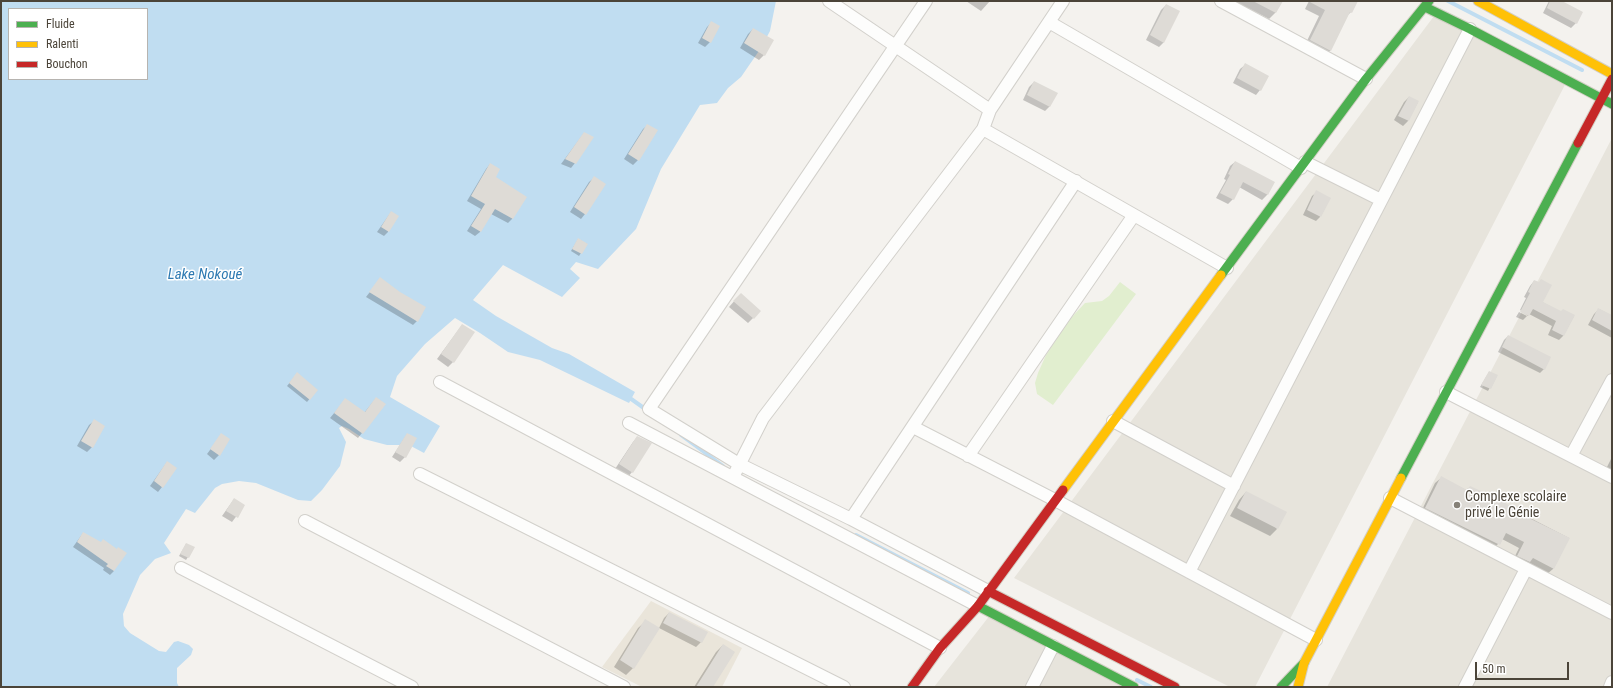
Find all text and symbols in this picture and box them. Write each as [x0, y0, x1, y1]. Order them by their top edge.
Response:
legend [8, 8, 148, 80]
text: Fluide [46, 17, 75, 31]
text: Ralenti [46, 37, 79, 51]
text: Bouchon [46, 57, 88, 71]
water label: Lake Nokoué [168, 266, 242, 284]
place label: Complexe scolaire privé le Génie [1465, 489, 1567, 522]
marker: Complexe scolaire privé le Génie [1452, 500, 1462, 510]
scale bar [1477, 654, 1571, 680]
text: 50 m [1482, 662, 1506, 676]

